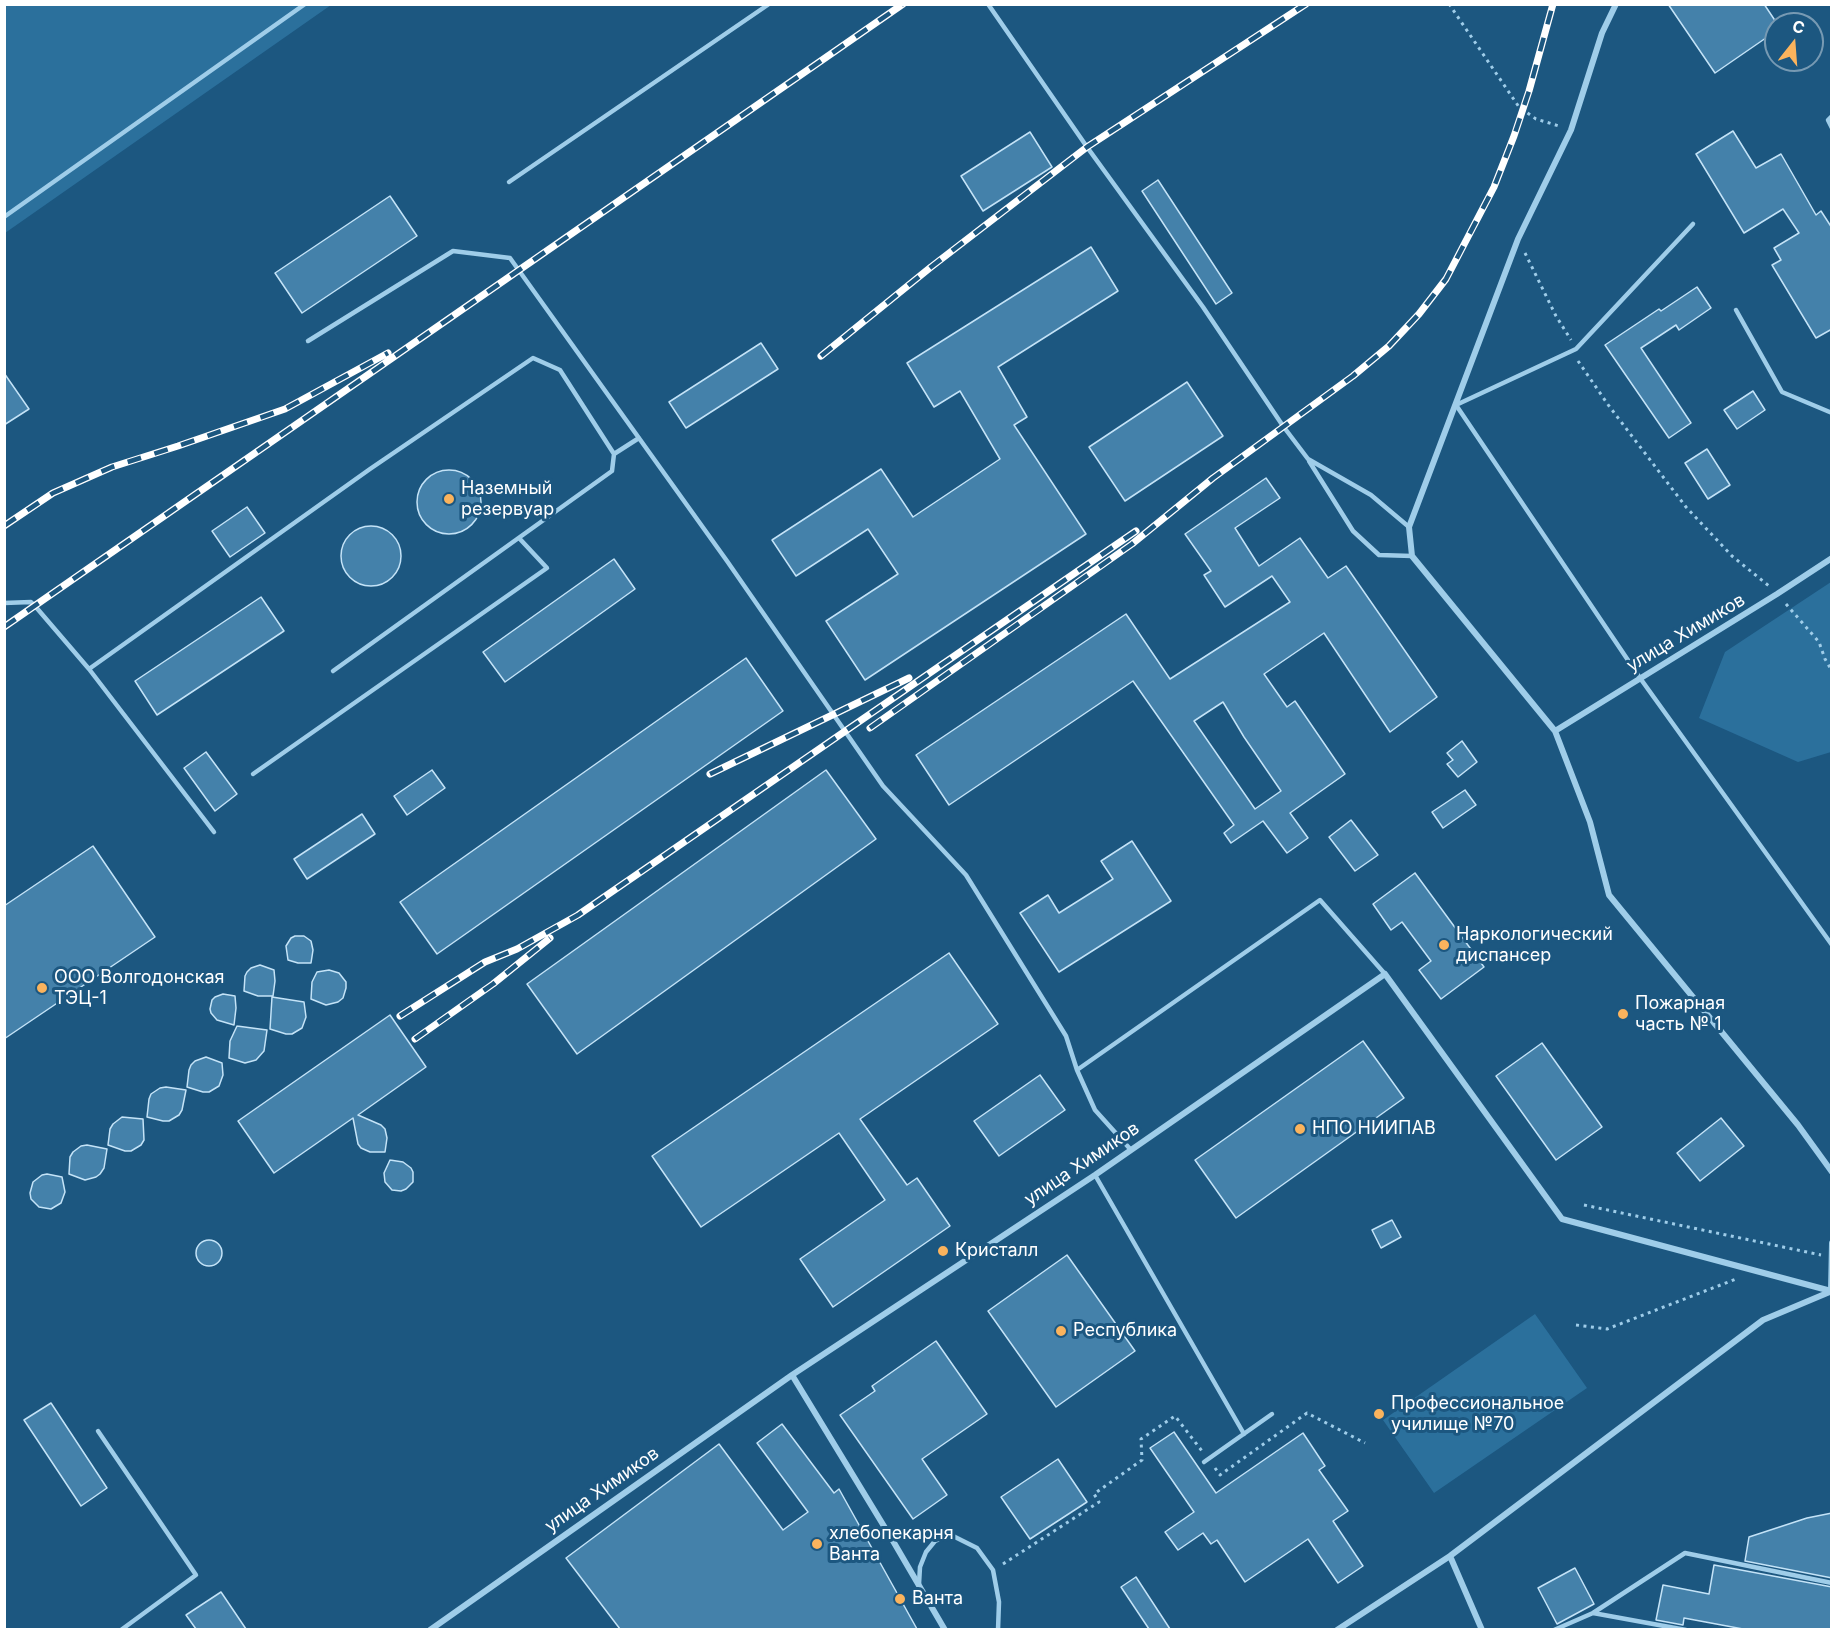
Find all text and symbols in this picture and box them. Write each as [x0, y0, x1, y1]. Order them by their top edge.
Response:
north arrow [1764, 12, 1824, 72]
text: С [1790, 15, 1807, 38]
place label: Наземный резервуар [461, 478, 554, 520]
marker: Наземный резервуар [442, 492, 456, 506]
street label: улица Химиков [1623, 589, 1749, 677]
place label: Наркологический диспансер [1456, 924, 1613, 966]
marker: Наркологический диспансер [1437, 938, 1451, 952]
place label: ООО Волгодонская ТЭЦ-1 [54, 967, 224, 1010]
marker: ООО Волгодонская ТЭЦ-1 [35, 981, 49, 995]
place label: Пожарная часть № 1 [1635, 993, 1725, 1036]
marker: Пожарная часть № 1 [1616, 1007, 1630, 1021]
street label: улица Химиков [1020, 1118, 1144, 1210]
place label: НПО НИИПАВ [1312, 1118, 1436, 1140]
marker: НПО НИИПАВ [1293, 1122, 1307, 1136]
place label: Кристалл [955, 1240, 1038, 1262]
marker: Кристалл [936, 1244, 950, 1258]
place label: Республика [1073, 1320, 1177, 1342]
marker: Республика [1054, 1324, 1068, 1338]
place label: Профессиональное училище №70 [1391, 1393, 1564, 1436]
marker: Профессиональное училище №70 [1372, 1407, 1386, 1421]
street label: улица Химиков [541, 1443, 663, 1537]
place label: хлебопекарня Ванта [829, 1523, 954, 1565]
marker: хлебопекарня Ванта [810, 1537, 824, 1551]
place label: Ванта [912, 1588, 963, 1610]
marker: Ванта [893, 1592, 907, 1606]

